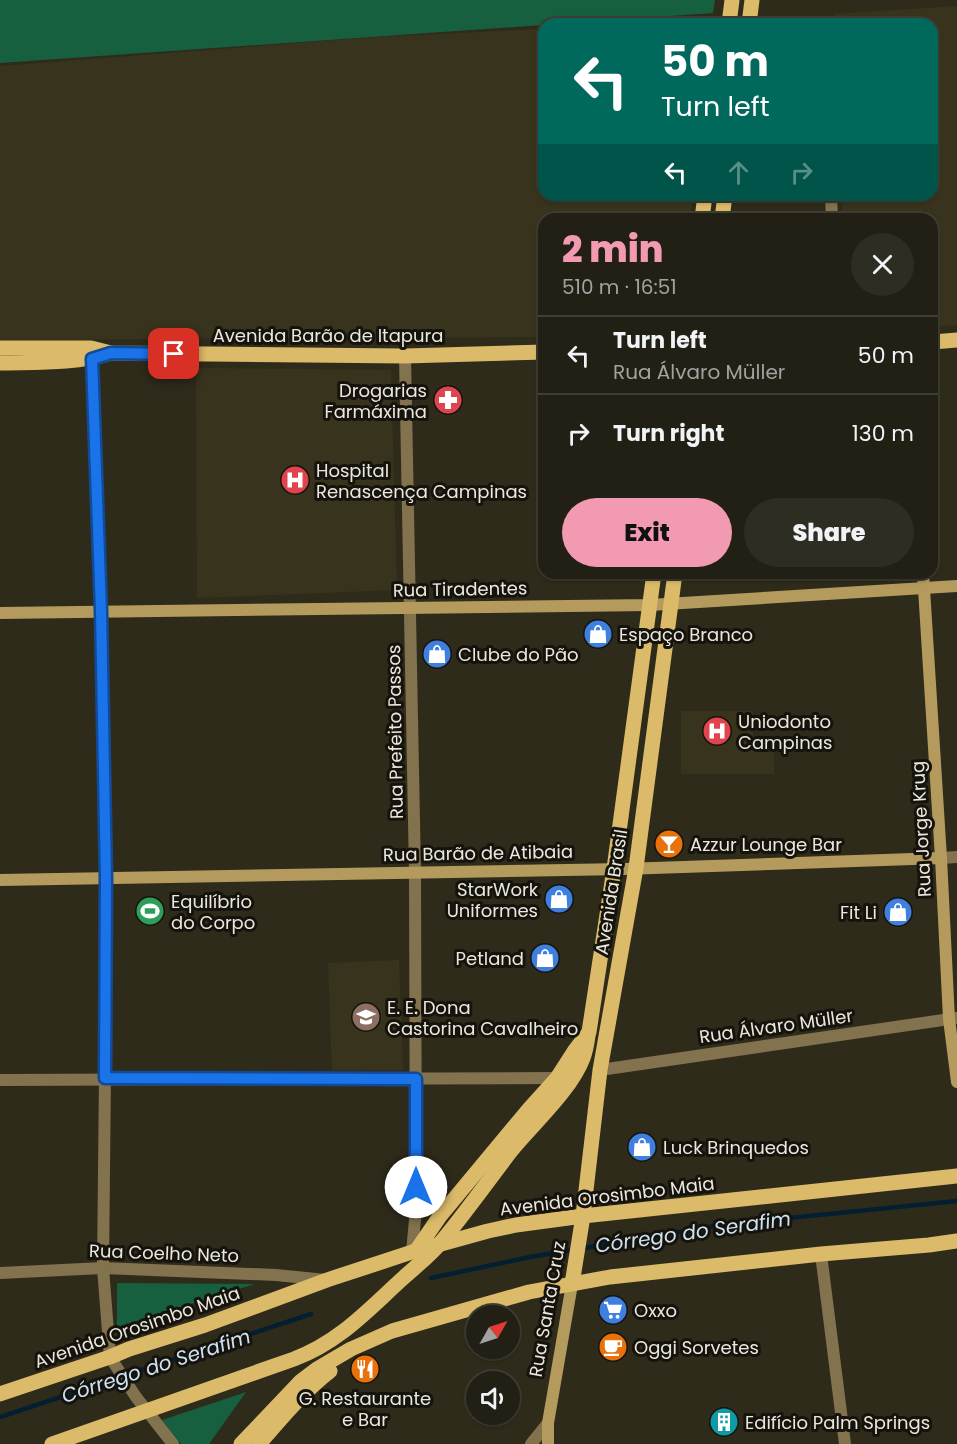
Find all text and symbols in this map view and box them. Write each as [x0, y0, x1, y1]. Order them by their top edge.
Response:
text: 50 m [661, 32, 769, 91]
icon: left [562, 42, 640, 120]
text: Turn left [661, 88, 770, 125]
icon: left [659, 156, 692, 189]
icon: ahead [722, 156, 755, 189]
icon: right [785, 156, 818, 189]
text: 2 min [562, 224, 664, 275]
button: close [851, 233, 914, 296]
text: 510 m · 16:51 [562, 273, 677, 301]
street label: Avenida Barão de Itapura [213, 323, 443, 348]
text: Turn left [613, 325, 707, 356]
pin [148, 328, 199, 379]
icon: arrive [157, 337, 190, 370]
icon: left [562, 339, 595, 372]
text: 50 m [858, 340, 914, 371]
text: Rua Álvaro Müller [613, 358, 785, 386]
place label: Drogarias Farmáxima [325, 378, 427, 424]
pharmacy icon: Drogarias Farmáxima [432, 384, 464, 416]
icon: right [562, 417, 595, 450]
text: Turn right [613, 418, 724, 449]
text: 130 m [852, 418, 914, 449]
place label: Hospital Renascença Campinas [316, 458, 527, 504]
hospital icon: Hospital Renascença Campinas [279, 464, 311, 496]
button: Exit [562, 498, 732, 567]
button: Share [744, 498, 914, 567]
street label: Rua Tiradentes [393, 575, 527, 603]
shop icon: Espaço Branco [582, 618, 614, 650]
place label: Espaço Branco [619, 622, 753, 647]
shop icon: Clube do Pão [421, 638, 453, 670]
place label: Clube do Pão [458, 642, 579, 667]
street label: Rua Prefeito Passos [381, 645, 409, 819]
place label: Uniodonto Campinas [738, 709, 832, 755]
hospital icon: Uniodonto Campinas [701, 715, 733, 747]
street label: Rua Jorge Krug [905, 760, 937, 898]
street label: Avenida Brasil [589, 827, 633, 957]
bar icon: Azzur Lounge Bar [653, 828, 685, 860]
place label: Azzur Lounge Bar [690, 832, 842, 857]
street label: Rua Barão de Atibaia [383, 839, 573, 867]
place label: StarWork Uniformes [447, 877, 539, 923]
shop icon: StarWork Uniformes [543, 883, 575, 915]
place label: Equilíbrio do Corpo [171, 889, 255, 935]
sports icon: Equilíbrio do Corpo [134, 895, 166, 927]
shop icon: Fit Li [882, 896, 914, 928]
place label: Fit Li [840, 900, 877, 925]
shop icon: Petland [529, 942, 561, 974]
place label: Petland [456, 946, 524, 971]
place label: E. E. Dona Castorina Cavalheiro [387, 995, 578, 1041]
school or university icon: E. E. Dona Castorina Cavalheiro [350, 1001, 382, 1033]
street label: Rua Álvaro Müller [697, 1003, 855, 1049]
shop icon: Luck Brinquedos [626, 1131, 658, 1163]
place label: Luck Brinquedos [663, 1135, 809, 1160]
position arrow [384, 1155, 448, 1219]
street label: Avenida Orosimbo Maia [498, 1170, 716, 1222]
water label: Córrego do Serafim [593, 1204, 793, 1260]
street label: Rua Coelho Neto [89, 1238, 239, 1268]
street label: Rua Santa Cruz [523, 1239, 571, 1379]
street label: Avenida Orosimbo Maia [31, 1280, 243, 1374]
supermarket icon: Oxxo [597, 1294, 629, 1326]
place label: Oxxo [634, 1298, 677, 1323]
north arrow [466, 1305, 520, 1359]
map controls [466, 1305, 520, 1425]
water label: Córrego do Serafim [58, 1322, 254, 1410]
cafe icon: Oggi Sorvetes [597, 1331, 629, 1363]
place label: Oggi Sorvetes [634, 1335, 759, 1360]
restaurant icon: G. Restaurante e Bar [349, 1353, 381, 1385]
button: sound [466, 1371, 520, 1425]
place label: G. Restaurante e Bar [299, 1386, 431, 1432]
building icon: Edifício Palm Springs [708, 1406, 740, 1438]
place label: Edifício Palm Springs [745, 1410, 930, 1435]

